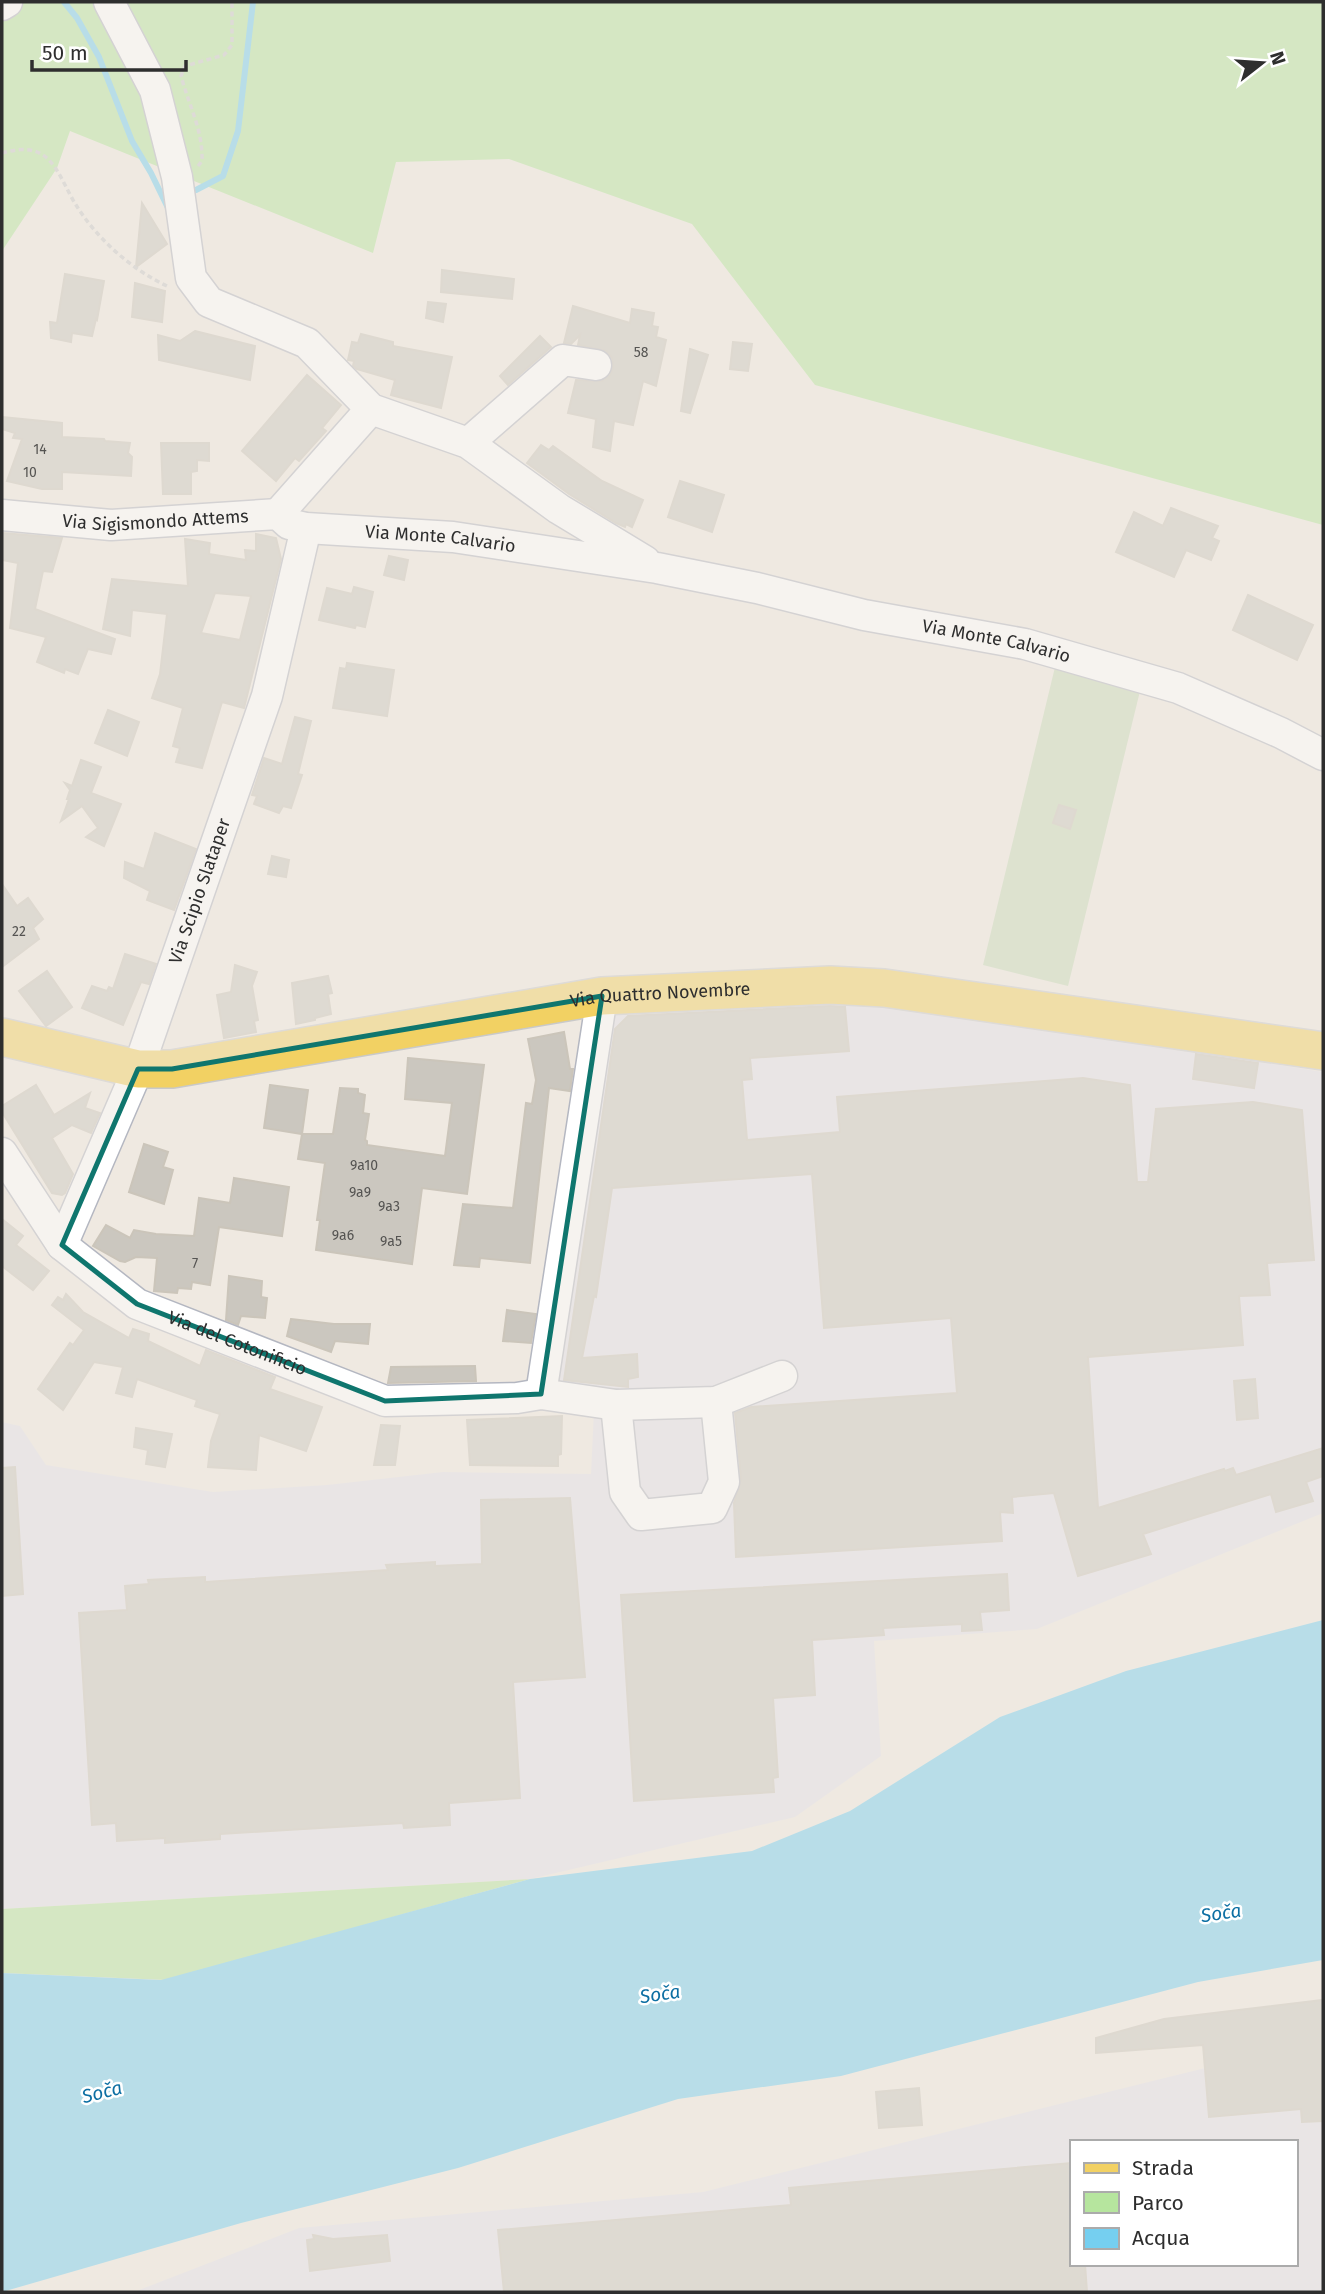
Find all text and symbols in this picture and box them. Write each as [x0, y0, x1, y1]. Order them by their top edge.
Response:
scale bar [32, 28, 186, 72]
north arrow [1227, 28, 1297, 98]
text: 50 m [42, 40, 88, 66]
text: N [1265, 49, 1291, 68]
house number: 58 [634, 344, 649, 361]
house number: 14 [33, 441, 47, 458]
house number: 10 [23, 464, 37, 481]
street label: Via Sigismondo Attems [61, 505, 249, 536]
street label: Via Monte Calvario [364, 521, 517, 557]
street label: Via Monte Calvario [920, 615, 1073, 668]
street label: Via Scipio Slataper [164, 815, 235, 967]
house number: 22 [12, 923, 26, 940]
street label: Via Quattro Novembre [568, 978, 751, 1012]
house number: 9a10 [350, 1157, 378, 1174]
house number: 9a9 [349, 1184, 371, 1201]
house number: 9a3 [378, 1198, 400, 1215]
house number: 9a6 [332, 1227, 354, 1244]
house number: 9a5 [380, 1233, 402, 1250]
house number: 7 [192, 1255, 198, 1272]
street label: Via del Cotonificio [165, 1306, 310, 1380]
water label: Soča [1198, 1899, 1243, 1927]
water label: Soča [637, 1980, 682, 2008]
water label: Soča [79, 2076, 124, 2108]
legend [1070, 2140, 1297, 2266]
text: Strada [1132, 2155, 1194, 2181]
text: Parco [1132, 2190, 1184, 2216]
text: Acqua [1132, 2225, 1190, 2251]

